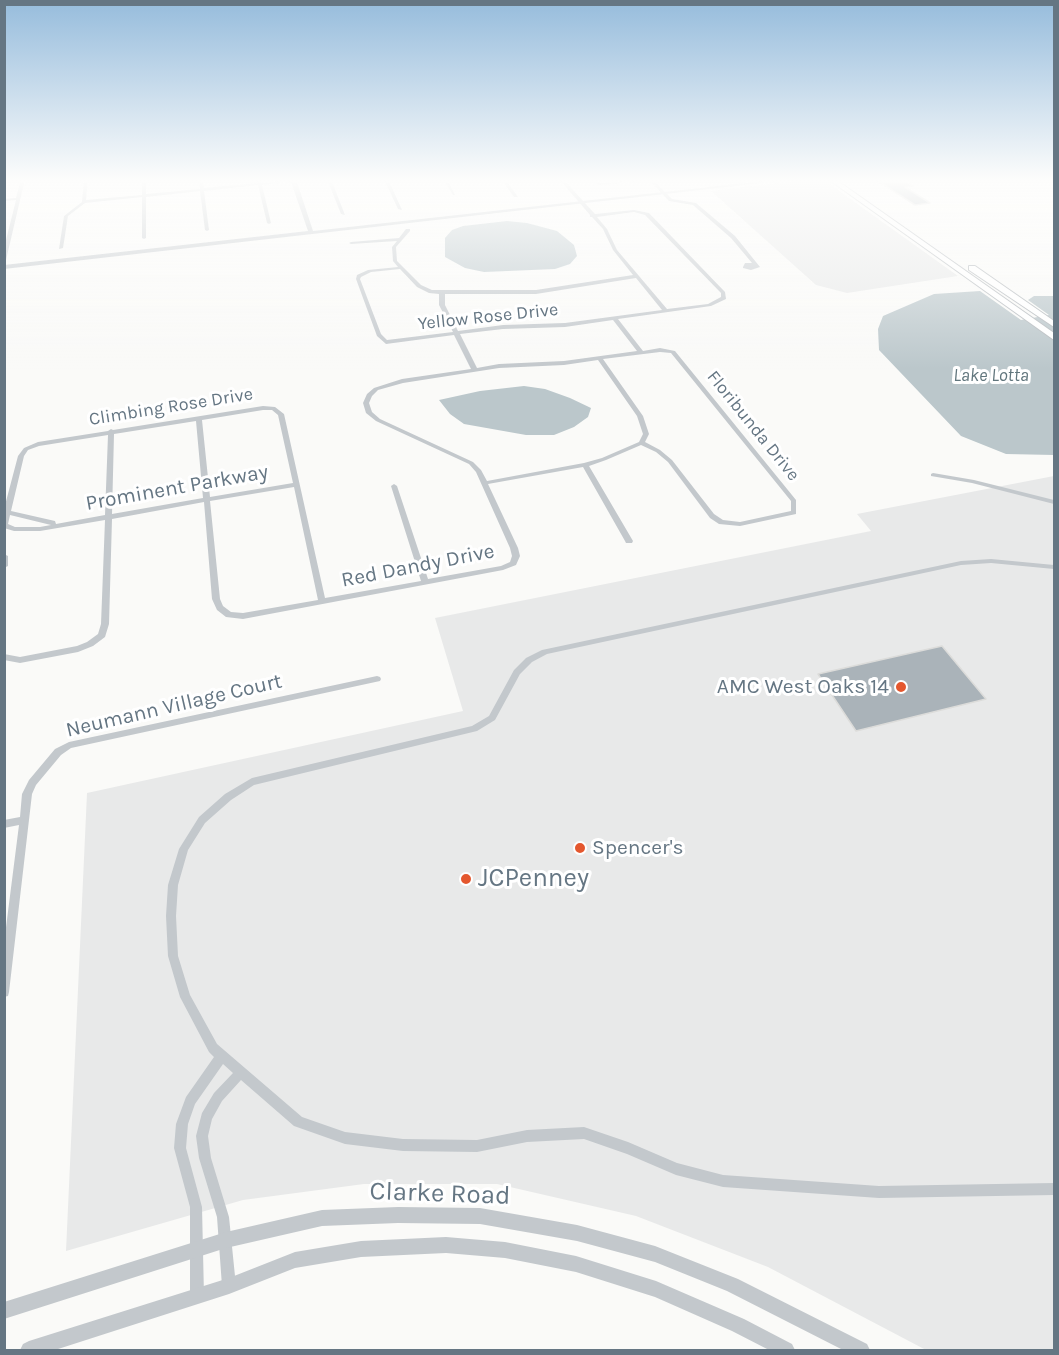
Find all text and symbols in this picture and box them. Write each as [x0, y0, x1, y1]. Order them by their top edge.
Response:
street label: Yellow Rose Drive [417, 299, 559, 335]
water label: Lake Lotta [953, 365, 1029, 387]
street label: Floribunda Drive [702, 367, 804, 485]
street label: Climbing Rose Drive [88, 383, 254, 431]
street label: Prominent Parkway [84, 460, 270, 516]
street label: Red Dandy Drive [339, 539, 497, 593]
street label: Neumann Village Court [64, 669, 284, 743]
place label: AMC West Oaks 14 [717, 674, 889, 700]
marker: AMC West Oaks 14 [894, 680, 908, 694]
place label: Spencer's [592, 835, 684, 861]
marker: Spencer's [573, 841, 587, 855]
place label: JCPenney [478, 863, 589, 895]
marker: JCPenney [459, 872, 473, 886]
street label: Clarke Road [369, 1176, 511, 1212]

